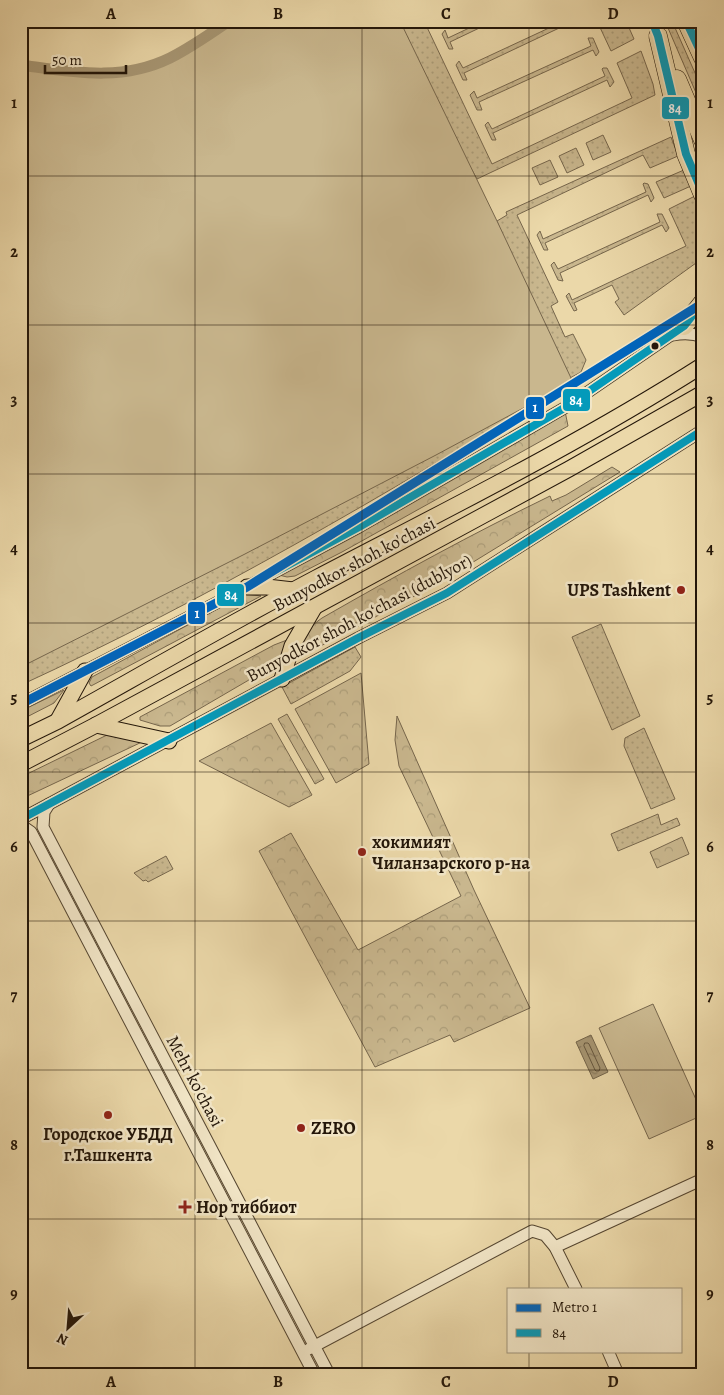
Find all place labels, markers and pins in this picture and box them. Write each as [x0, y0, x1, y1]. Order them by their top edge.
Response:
unlabelled marker [650, 341, 660, 351]
place label: UPS Tashkent [567, 578, 671, 602]
marker: UPS Tashkent [675, 584, 687, 596]
place label: хокимият Чиланзарского р-на [372, 830, 530, 875]
marker: хокимият Чиланзарского р-на [356, 846, 368, 858]
marker: Городское УБДД г.Ташкента [102, 1109, 114, 1121]
place label: ZERO [311, 1116, 356, 1140]
place label: Городское УБДД г.Ташкента [43, 1122, 173, 1167]
marker: ZERO [295, 1122, 307, 1134]
place label: Нор тиббиот [196, 1195, 297, 1219]
marker: Нор тиббиот [178, 1200, 192, 1214]

